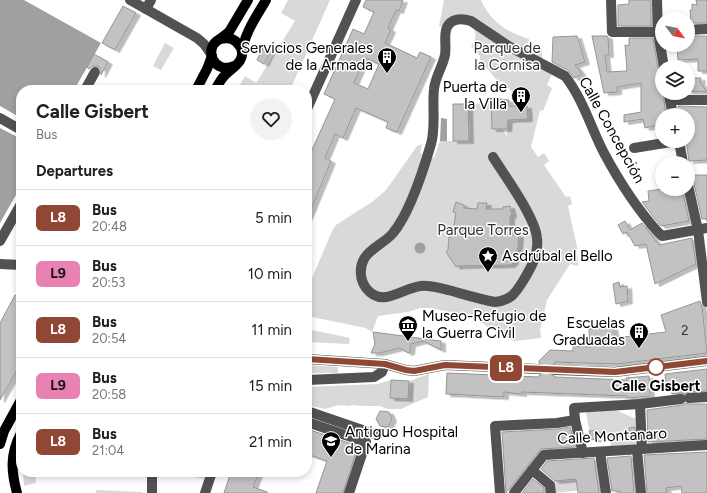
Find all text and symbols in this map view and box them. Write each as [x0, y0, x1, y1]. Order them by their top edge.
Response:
north arrow [655, 12, 695, 52]
map controls [655, 12, 695, 196]
place label: Servicios Generales de la Armada [241, 39, 373, 74]
park label: Parque de la Cornisa [473, 39, 541, 74]
building icon: Servicios Generales de la Armada [376, 46, 398, 74]
button: layers [655, 60, 695, 100]
street label: Calle Concepción [575, 74, 649, 186]
place label: Puerta de la Villa [443, 78, 507, 113]
building icon: Puerta de la Villa [510, 85, 532, 113]
button: heart [250, 98, 292, 140]
text: Calle Gisbert [36, 100, 149, 123]
button: + [655, 108, 695, 148]
text: Bus [36, 127, 57, 142]
button: − [655, 156, 695, 196]
text: Departures [36, 162, 113, 180]
text: Bus [92, 201, 117, 219]
text: L8 [50, 209, 66, 226]
text: 5 min [255, 209, 292, 227]
text: 20:48 [92, 219, 127, 234]
park label: Parque Torres [437, 221, 529, 239]
place icon: Asdrúbal el Bello [477, 245, 499, 273]
place label: Asdrúbal el Bello [502, 247, 613, 265]
text: Bus [92, 257, 117, 275]
text: L9 [50, 265, 66, 282]
text: 10 min [248, 265, 292, 283]
text: 20:53 [92, 275, 125, 290]
place label: Museo-Refugio de la Guerra Civil [422, 307, 546, 342]
text: Bus [92, 313, 117, 331]
museum icon: Museo-Refugio de la Guerra Civil [397, 314, 419, 342]
place label: Escuelas Graduadas [553, 314, 625, 349]
text: L8 [50, 321, 66, 338]
text: 11 min [251, 321, 292, 339]
building icon: Escuelas Graduadas [628, 321, 650, 349]
house number: 2 [681, 323, 689, 338]
text: 20:54 [92, 331, 126, 346]
line badge: L8 [488, 355, 524, 381]
marker: Calle Gisbert [647, 358, 665, 376]
text: L8 [498, 359, 514, 376]
text: Bus [92, 369, 117, 387]
text: L9 [50, 377, 66, 394]
text: 15 min [249, 377, 292, 395]
place label: Calle Gisbert [611, 377, 701, 395]
text: 20:58 [92, 387, 126, 402]
place label: Antiguo Hospital de Marina [345, 423, 458, 458]
street label: Calle Montanaro [557, 424, 668, 448]
text: Bus [92, 425, 117, 443]
school or university icon: Antiguo Hospital de Marina [320, 430, 342, 458]
text: L8 [50, 433, 66, 450]
text: 21 min [249, 433, 292, 451]
text: 21:04 [92, 443, 124, 458]

